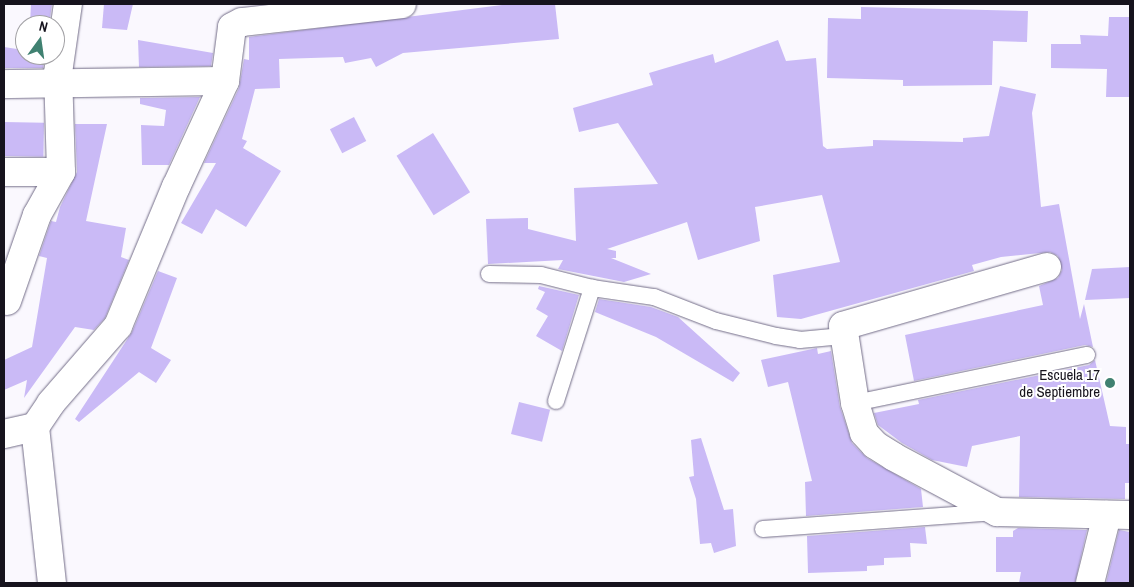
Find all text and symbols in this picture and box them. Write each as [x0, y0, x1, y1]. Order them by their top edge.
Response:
north arrow [15, 15, 65, 65]
text: N [37, 17, 50, 36]
place label: Escuela 17 de Septiembre [1019, 365, 1100, 400]
marker: Escuela 17 de Septiembre [1104, 377, 1116, 389]

